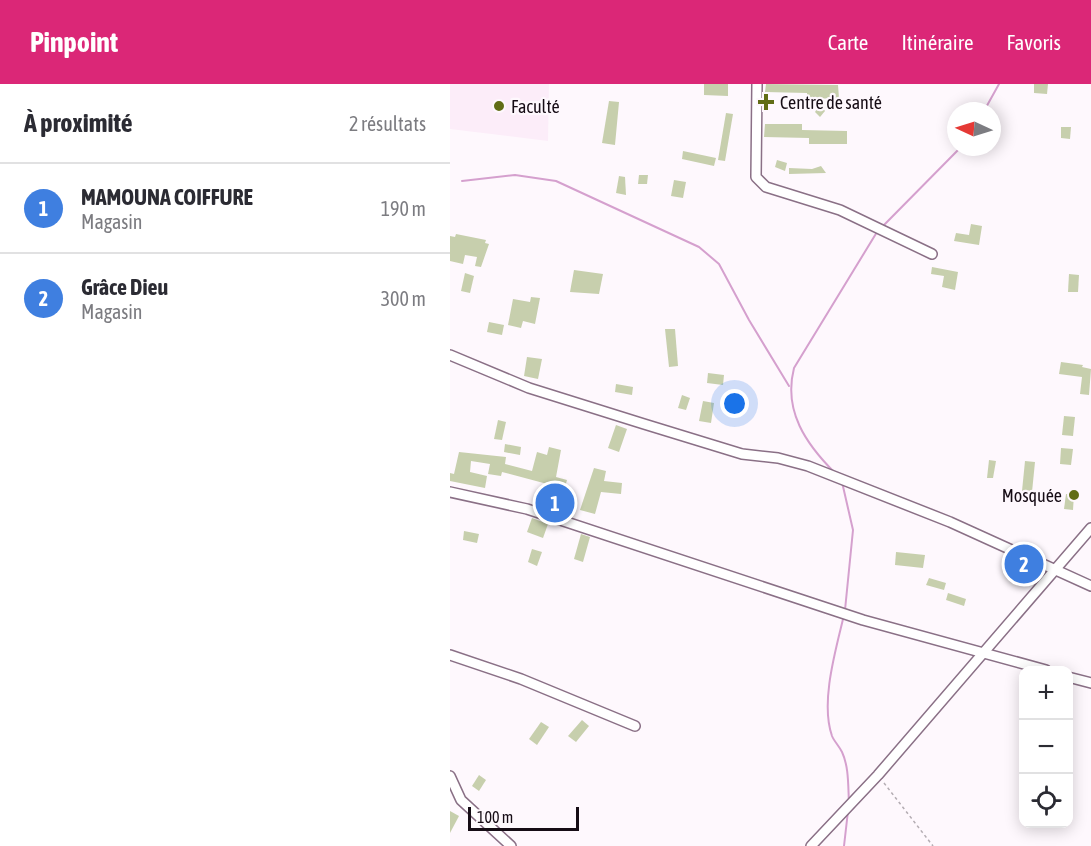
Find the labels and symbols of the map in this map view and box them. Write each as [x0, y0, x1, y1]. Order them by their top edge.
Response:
place label: Centre de santé [780, 92, 882, 113]
marker: Centre de santé [757, 93, 775, 111]
place label: Faculté [511, 96, 560, 117]
marker: Faculté [492, 99, 506, 113]
north arrow [947, 102, 1001, 156]
your location [720, 389, 749, 418]
pin: 1 [536, 480, 574, 526]
place label: Mosquée [1002, 485, 1062, 506]
marker: Mosquée [1067, 488, 1081, 502]
pin: 2 [1004, 542, 1044, 586]
scale bar [468, 804, 579, 832]

